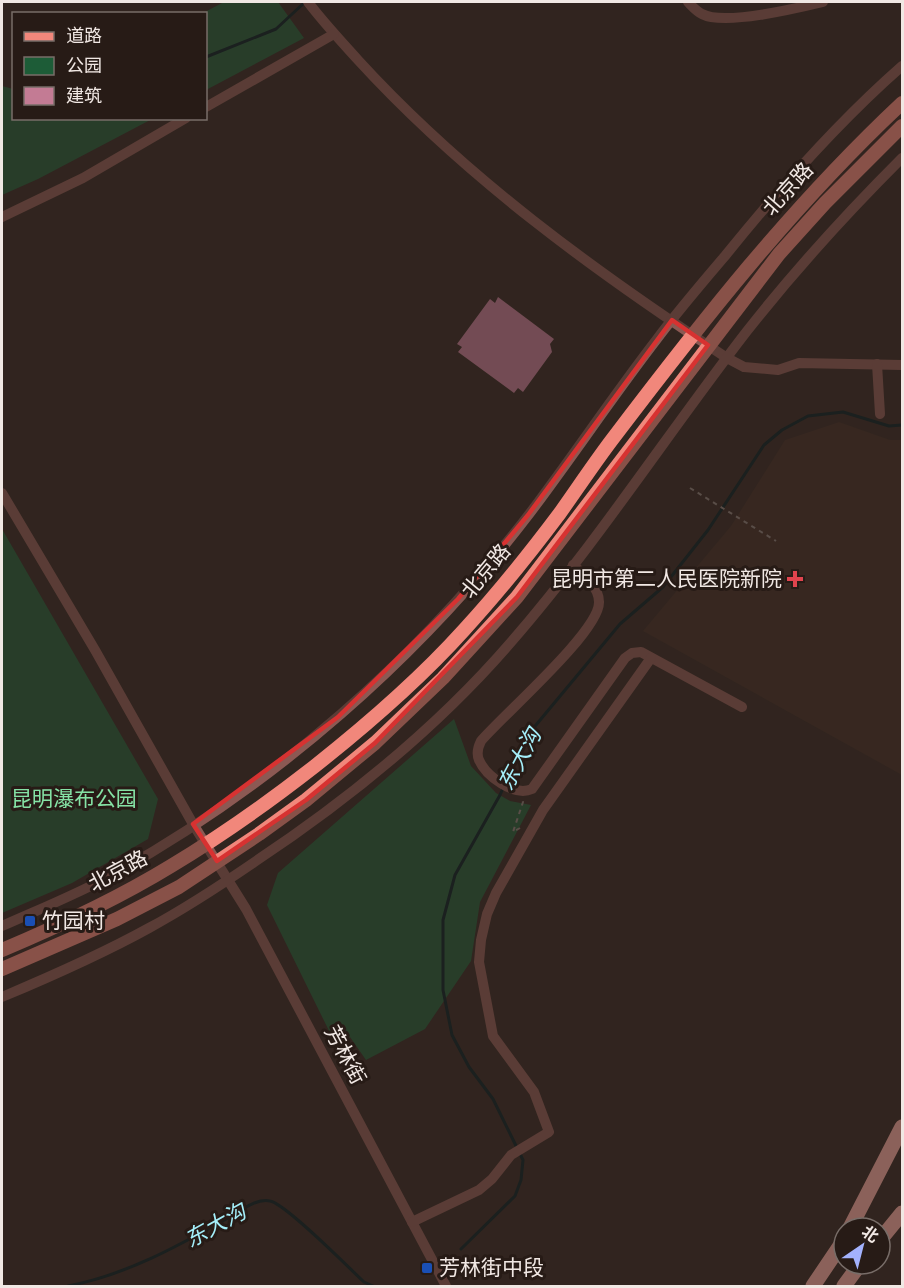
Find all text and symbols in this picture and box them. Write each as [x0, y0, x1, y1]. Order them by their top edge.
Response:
legend [12, 12, 207, 120]
text: 道路 [66, 26, 102, 46]
text: 公园 [66, 57, 102, 76]
text: 建筑 [66, 86, 102, 106]
street label: 北京路 [759, 158, 817, 220]
street label: 北京路 [457, 540, 515, 602]
place label: 昆明市第二人民医院新院 [551, 568, 782, 590]
marker: 昆明市第二人民医院新院 [786, 570, 804, 588]
water label: 东大沟 [494, 723, 546, 794]
park label: 昆明瀑布公园 [11, 788, 137, 810]
street label: 北京路 [85, 846, 151, 896]
place label: 竹园村 [42, 910, 105, 932]
marker: 竹园村 [23, 914, 37, 928]
street label: 芳林街 [320, 1022, 370, 1088]
water label: 东大沟 [181, 1198, 251, 1251]
north arrow [832, 1216, 892, 1276]
text: 北 [859, 1223, 882, 1246]
place label: 芳林街中段 [439, 1257, 544, 1279]
marker: 芳林街中段 [420, 1261, 434, 1275]

